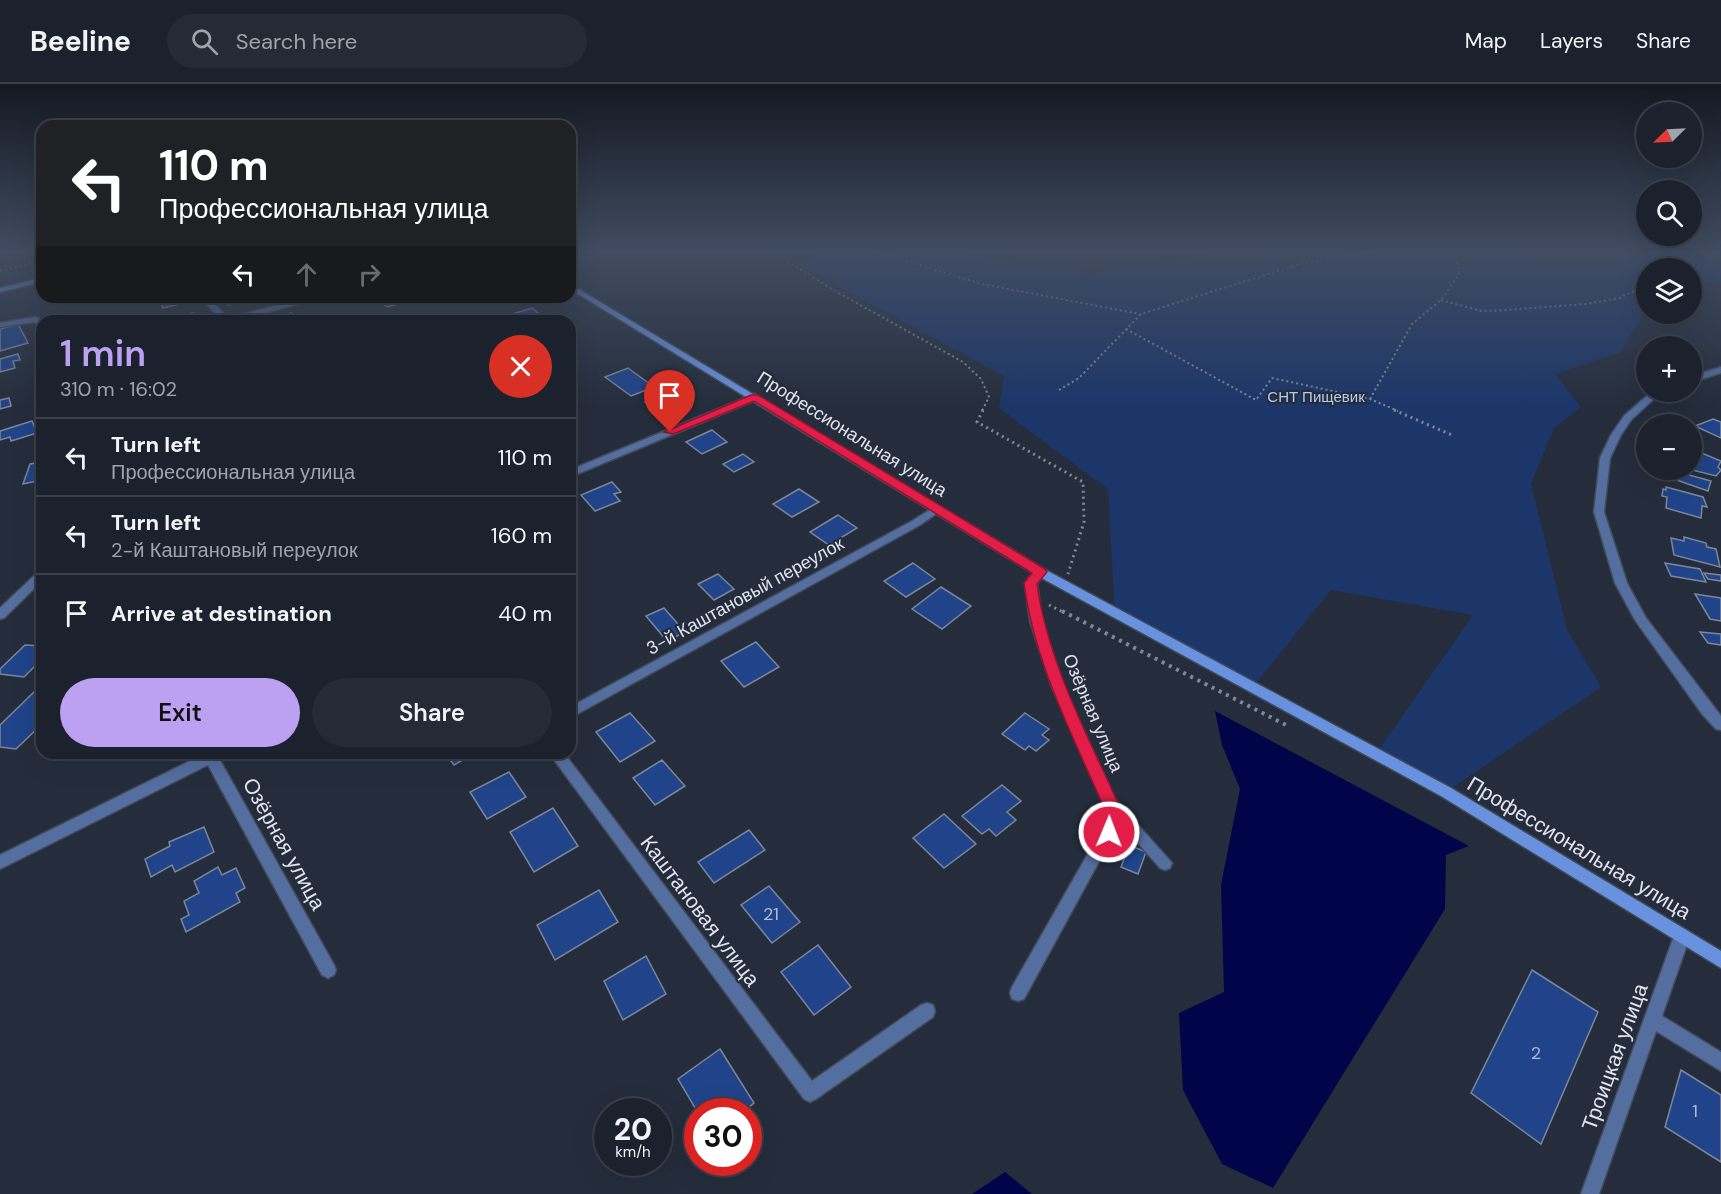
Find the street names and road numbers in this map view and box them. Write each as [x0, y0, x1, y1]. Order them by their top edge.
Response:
street label: Профессиональная улица [753, 366, 952, 503]
street label: 3-й Каштановый переулок [642, 532, 848, 660]
street label: Озёрная улица [1057, 650, 1129, 777]
street label: Профессиональная улица [1462, 770, 1696, 926]
street label: Озёрная улица [236, 773, 332, 915]
street label: Каштановая улица [634, 830, 766, 993]
street label: Троицкая улица [1575, 979, 1655, 1135]

